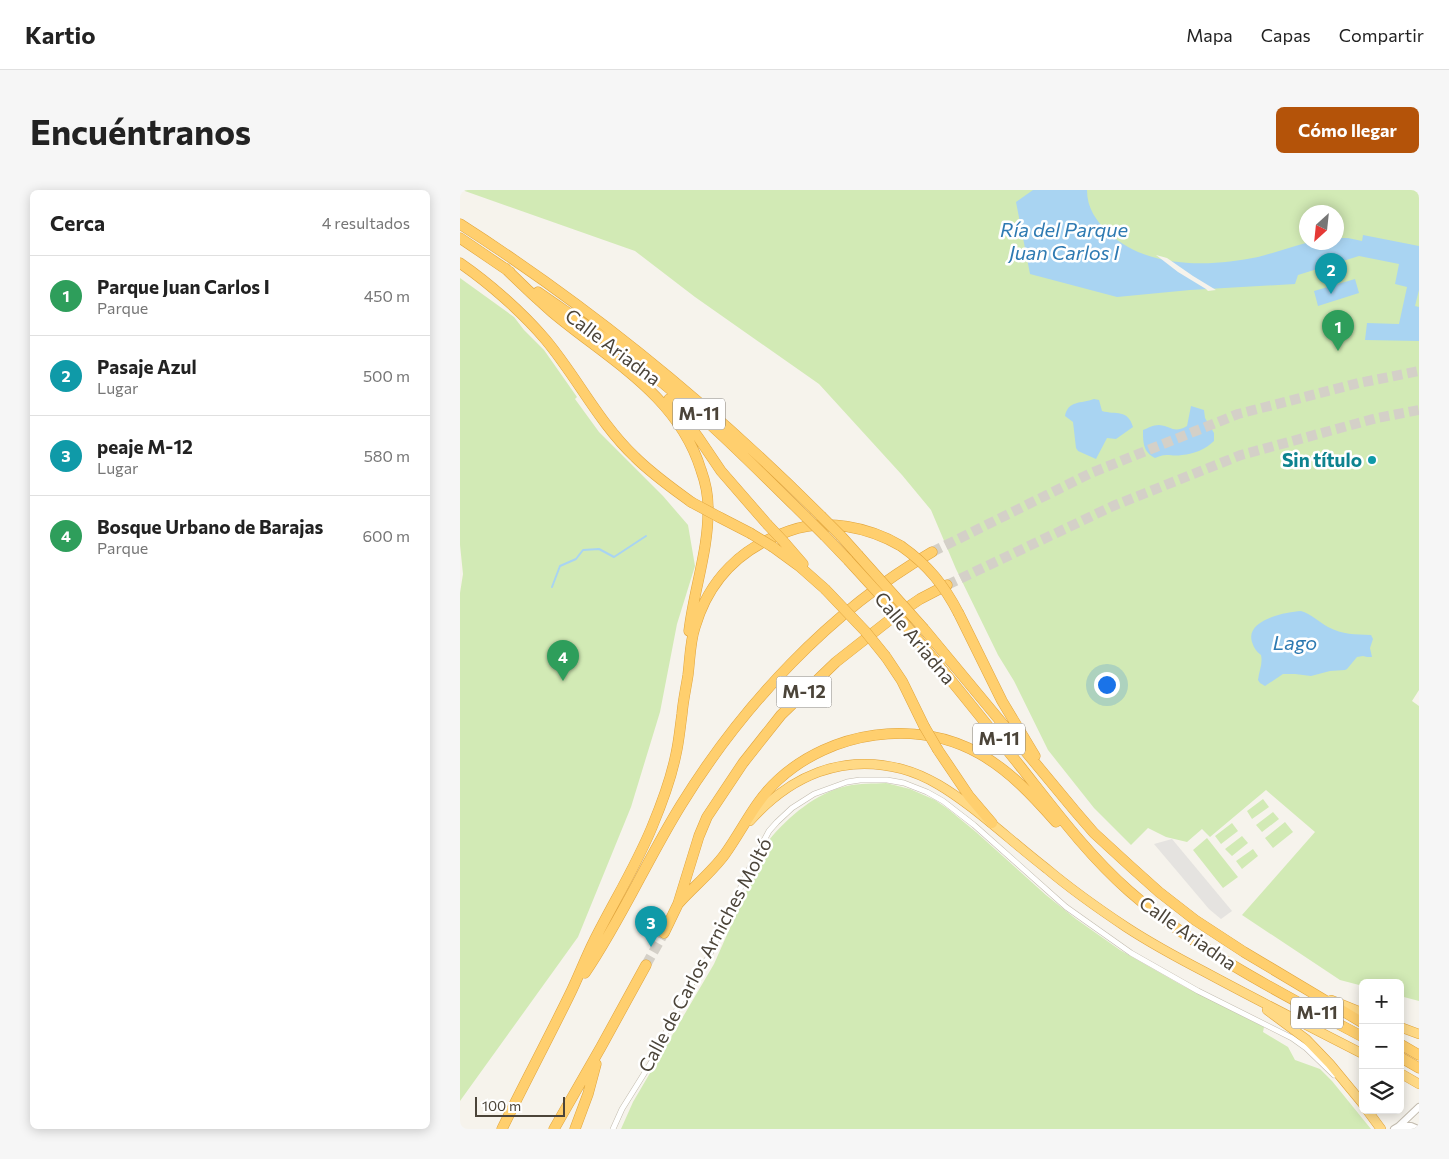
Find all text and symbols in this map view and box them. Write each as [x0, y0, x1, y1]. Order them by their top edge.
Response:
text: Kartio [25, 20, 95, 49]
text: Mapa [1186, 24, 1233, 46]
text: Capas [1261, 24, 1311, 46]
text: Compartir [1339, 24, 1424, 46]
button: Cómo llegar [1276, 107, 1419, 153]
text: Encuéntranos [30, 109, 251, 152]
north arrow [1299, 205, 1344, 250]
text: Cerca [50, 210, 105, 235]
text: 4 resultados [322, 213, 410, 232]
water label: Ría del Parque Juan Carlos I [1000, 217, 1128, 264]
pin: 2 [1315, 253, 1347, 294]
text: Parque Juan Carlos I [97, 275, 270, 298]
text: 1 [62, 286, 70, 305]
text: 450 m [364, 286, 410, 305]
text: Parque [97, 298, 148, 317]
street label: Calle Ariadna [561, 303, 666, 390]
pin: 1 [1322, 310, 1354, 351]
text: Pasaje Azul [97, 355, 197, 378]
text: 2 [61, 366, 71, 385]
text: 500 m [363, 366, 410, 385]
text: Lugar [97, 378, 138, 397]
road number: M-11 [673, 398, 725, 430]
text: peaje M-12 [97, 435, 193, 458]
text: 3 [61, 446, 71, 465]
text: 580 m [364, 446, 410, 465]
place label: Sin título [1282, 448, 1362, 471]
marker: Sin título [1366, 454, 1378, 466]
text: Lugar [97, 458, 138, 477]
text: Bosque Urbano de Barajas [97, 515, 323, 538]
text: 4 [61, 526, 71, 545]
text: 600 m [362, 526, 410, 545]
text: Parque [97, 538, 148, 557]
street label: Calle Ariadna [870, 587, 961, 689]
water label: Lago [1273, 630, 1317, 654]
pin: 4 [547, 640, 579, 681]
your location [1094, 672, 1120, 698]
road number: M-12 [776, 677, 832, 708]
road number: M-11 [973, 724, 1025, 754]
street label: Calle de Carlos Arniches Moltó [633, 834, 776, 1076]
street label: Calle Ariadna [1135, 891, 1241, 975]
pin: 3 [635, 906, 667, 947]
map controls [1359, 979, 1404, 1114]
button: + [1359, 979, 1404, 1024]
road number: M-11 [1291, 998, 1343, 1028]
button: − [1359, 1024, 1404, 1069]
button: layers [1359, 1069, 1404, 1114]
scale bar [475, 1094, 565, 1117]
text: 100 m [482, 1097, 521, 1114]

